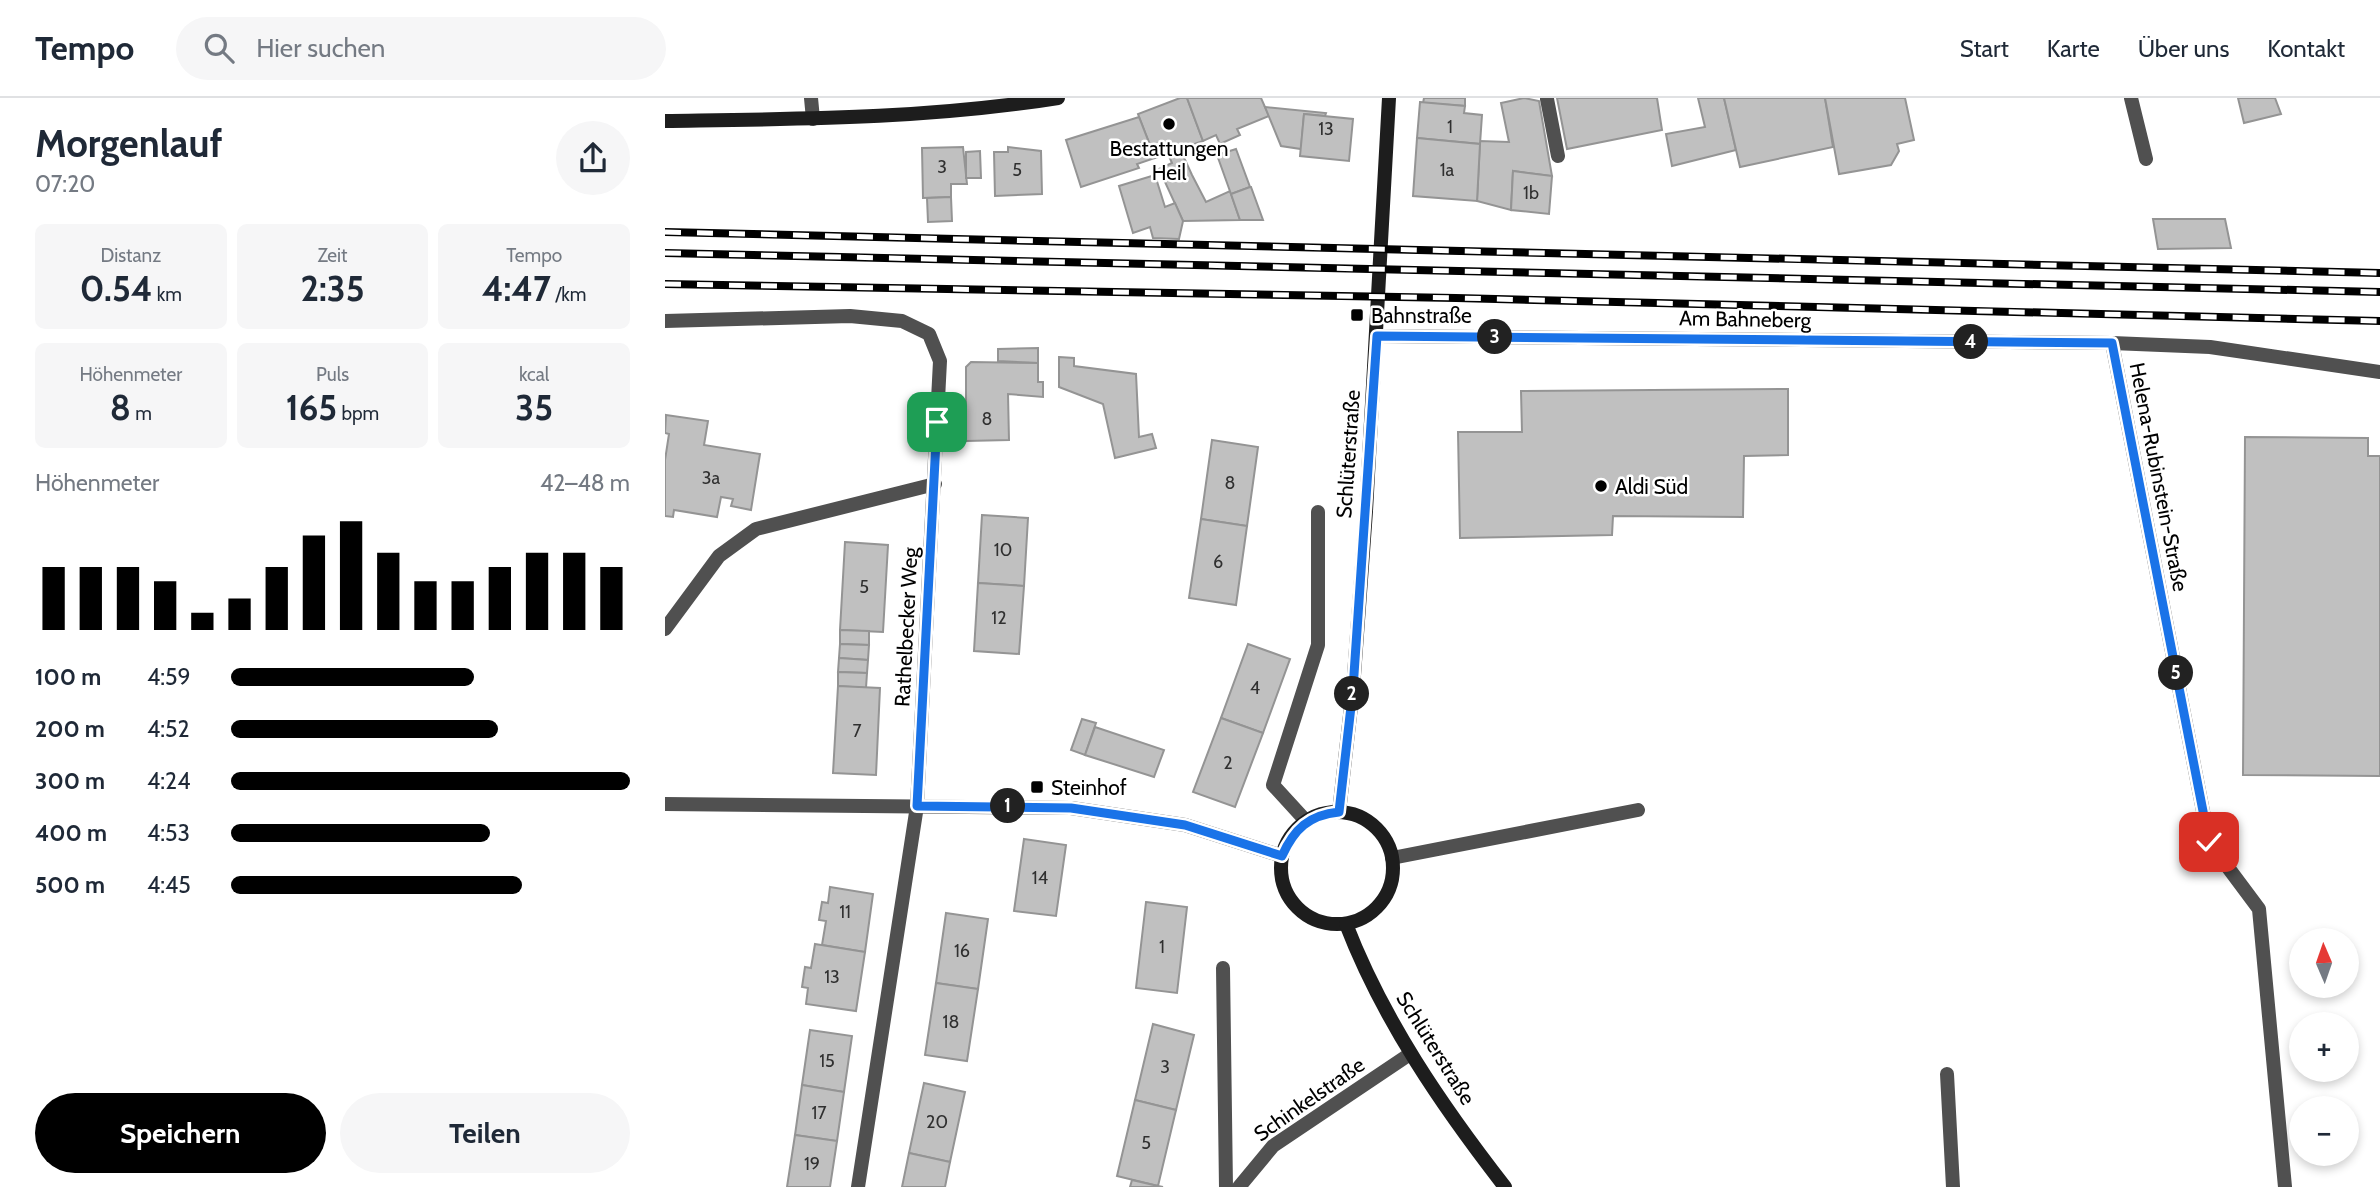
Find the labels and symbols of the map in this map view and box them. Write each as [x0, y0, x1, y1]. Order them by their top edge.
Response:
marker: Bestattungen Heil [1161, 116, 1177, 132]
house number: 1 [1447, 116, 1453, 138]
house number: 13 [1318, 118, 1334, 140]
place label: Bestattungen Heil [1110, 136, 1228, 185]
house number: 3 [937, 156, 947, 178]
house number: 5 [1012, 159, 1022, 181]
house number: 1a [1440, 159, 1455, 181]
house number: 1b [1523, 182, 1539, 204]
place label: Bahnstraße [1371, 303, 1472, 328]
street label: Am Bahneberg [1679, 305, 1812, 333]
marker: Bahnstraße [1349, 307, 1365, 323]
pin: 3 [1477, 320, 1513, 354]
pin: 4 [1953, 324, 1989, 360]
street label: Helena-Rubinstein-Straße [2125, 361, 2193, 594]
street label: Schlüterstraße [1331, 389, 1365, 519]
pin [907, 392, 967, 452]
house number: 8 [982, 408, 992, 430]
house number: 3a [702, 467, 721, 489]
house number: 8 [1225, 472, 1235, 494]
place label: Aldi Süd [1615, 474, 1688, 499]
marker: Aldi Süd [1593, 478, 1609, 494]
house number: 10 [994, 539, 1012, 561]
street label: Rathelbecker Weg [889, 546, 923, 707]
house number: 6 [1213, 551, 1223, 573]
house number: 5 [859, 576, 869, 598]
house number: 12 [991, 607, 1007, 629]
pin: 5 [2159, 656, 2193, 690]
pin: 2 [1335, 676, 1369, 712]
house number: 4 [1250, 677, 1260, 699]
house number: 7 [852, 720, 862, 742]
house number: 2 [1223, 752, 1233, 774]
place label: Steinhof [1051, 775, 1127, 800]
marker: Steinhof [1029, 779, 1045, 795]
pin: 1 [991, 788, 1025, 824]
pin [2179, 812, 2239, 872]
house number: 14 [1032, 867, 1048, 889]
house number: 11 [839, 901, 851, 923]
north arrow [2289, 928, 2359, 998]
house number: 1 [1159, 936, 1165, 958]
house number: 16 [954, 940, 970, 962]
house number: 13 [824, 966, 840, 988]
street label: Schlüterstraße [1391, 987, 1481, 1109]
house number: 18 [943, 1011, 959, 1033]
house number: 15 [819, 1050, 835, 1072]
street label: Schinkelstraße [1249, 1052, 1369, 1146]
house number: 3 [1160, 1056, 1170, 1078]
house number: 17 [812, 1102, 826, 1124]
house number: 20 [926, 1111, 948, 1133]
house number: 5 [1141, 1132, 1151, 1154]
house number: 19 [804, 1153, 820, 1175]

